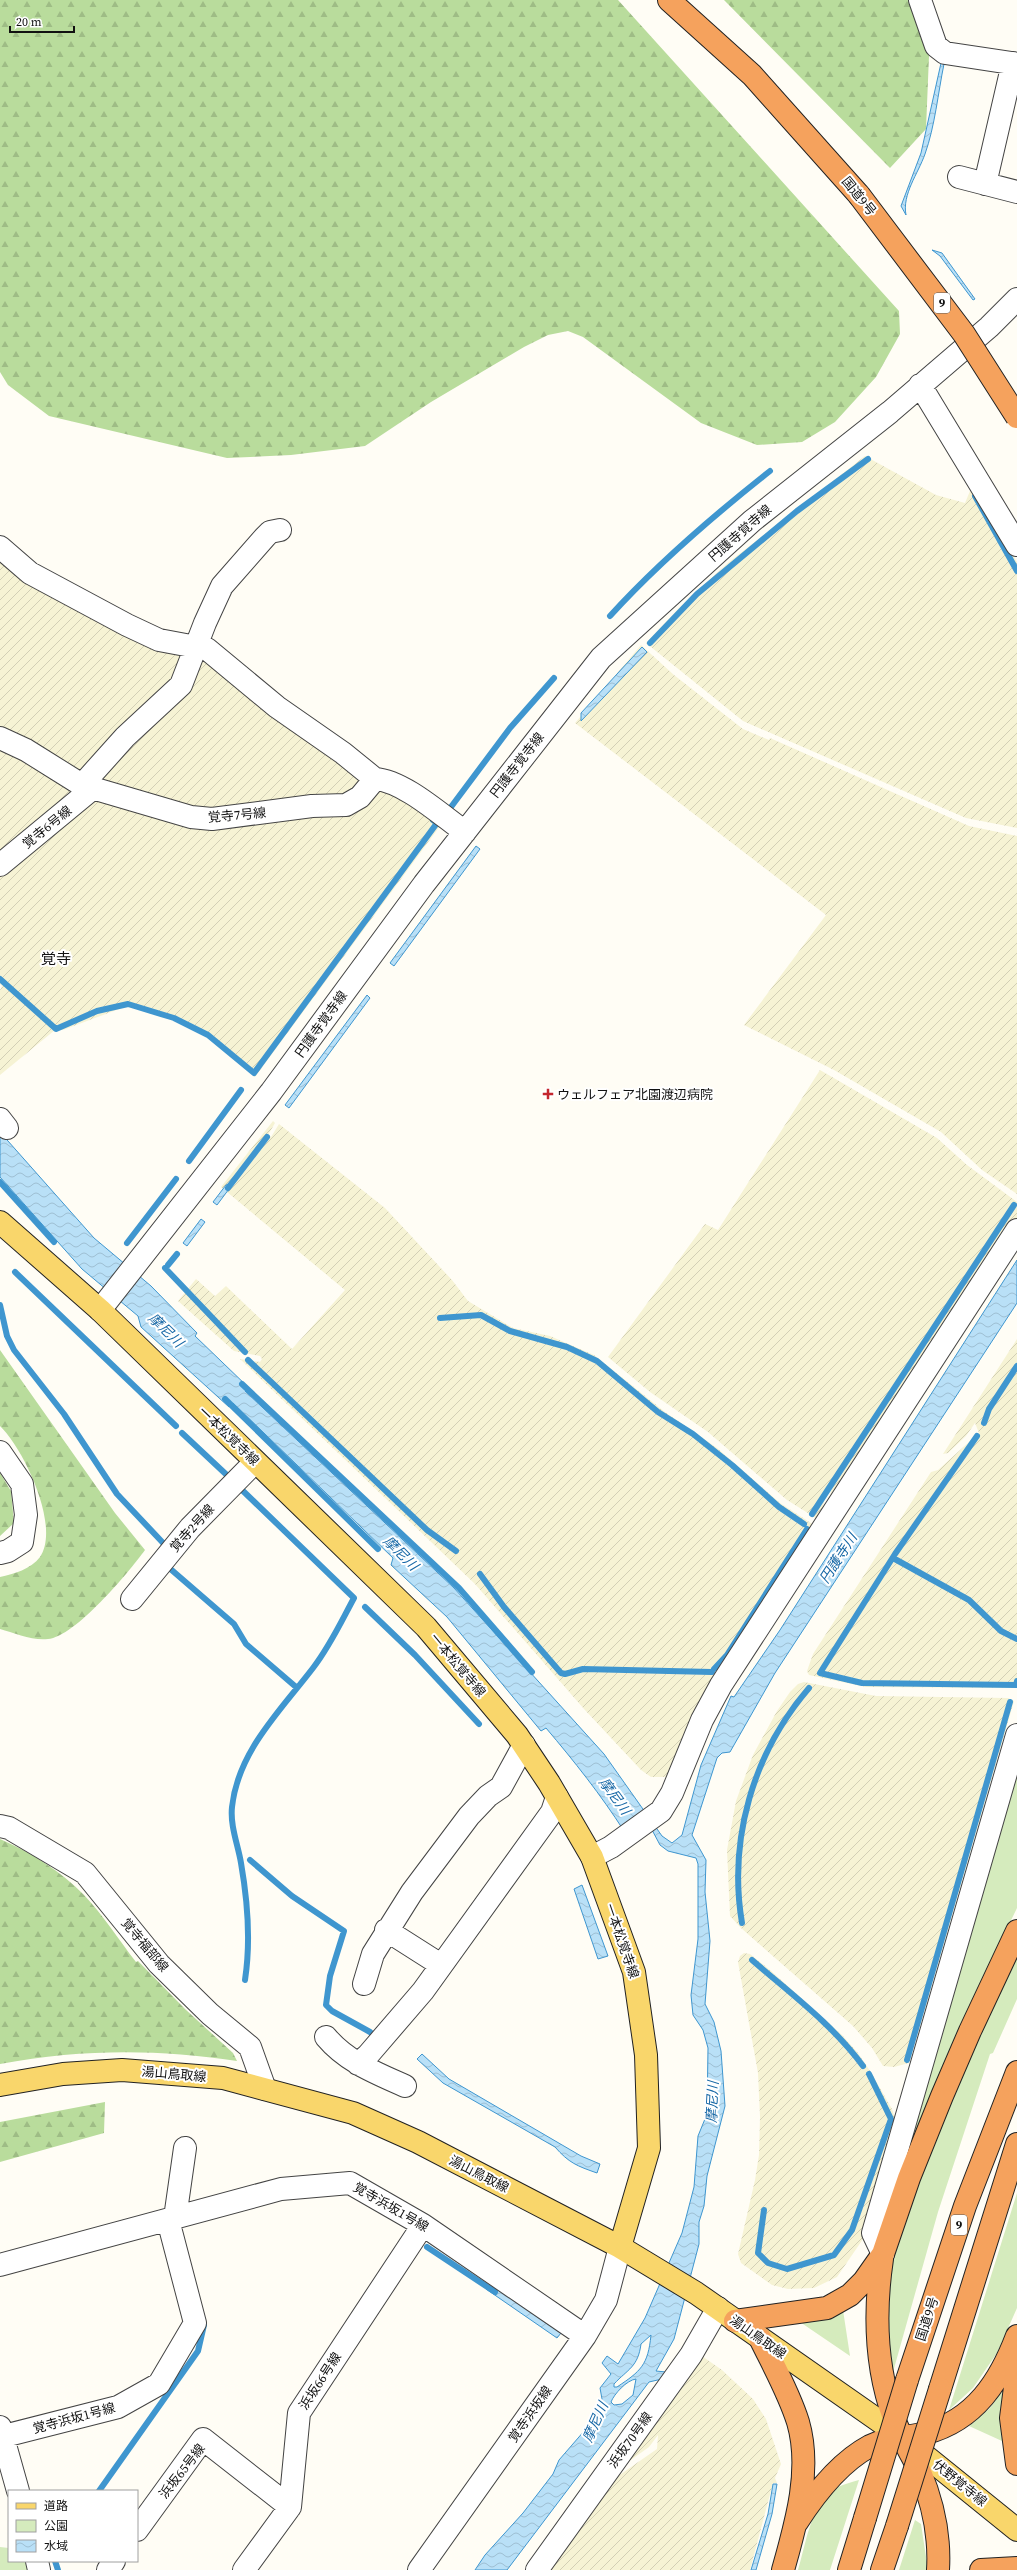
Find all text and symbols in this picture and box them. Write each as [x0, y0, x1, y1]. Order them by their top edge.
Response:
scale bar [10, 8, 74, 34]
text: 20 m [16, 14, 42, 30]
street label: 国道9号 [838, 173, 880, 219]
road number: 9 [934, 293, 950, 313]
street label: 円護寺覚寺線 [705, 501, 775, 565]
street label: 円護寺覚寺線 [486, 729, 548, 801]
street label: 覚寺6号線 [19, 802, 75, 852]
street label: 覚寺7号線 [207, 804, 267, 826]
district label: 覚寺 [41, 948, 71, 969]
street label: 円護寺覚寺線 [291, 987, 351, 1061]
place label: ウェルフェア北園渡辺病院 [557, 1086, 713, 1103]
marker: ウェルフェア北園渡辺病院 [542, 1088, 554, 1100]
water label: 摩尼川 [144, 1308, 189, 1353]
street label: 一本松覚寺線 [195, 1403, 263, 1469]
street label: 覚寺2号線 [166, 1501, 218, 1555]
water label: 円護寺川 [814, 1527, 863, 1587]
water label: 摩尼川 [379, 1531, 424, 1576]
street label: 一本松覚寺線 [426, 1630, 490, 1700]
water label: 摩尼川 [595, 1773, 637, 1820]
street label: 一本松覚寺線 [601, 1901, 643, 1981]
street label: 覚寺福部線 [118, 1915, 172, 1975]
street label: 湯山鳥取線 [141, 2063, 207, 2085]
water label: 摩尼川 [701, 2079, 723, 2123]
street label: 湯山鳥取線 [446, 2152, 512, 2196]
street label: 覚寺浜坂1号線 [350, 2179, 432, 2235]
road number: 9 [951, 2215, 967, 2235]
street label: 国道9号 [912, 2295, 942, 2343]
street label: 湯山鳥取線 [726, 2311, 790, 2363]
street label: 浜坂66号線 [295, 2349, 345, 2413]
street label: 覚寺浜坂線 [504, 2382, 556, 2446]
water label: 摩尼川 [577, 2397, 613, 2445]
street label: 覚寺浜坂1号線 [31, 2399, 117, 2437]
street label: 浜坂70号線 [604, 2409, 656, 2471]
street label: 浜坂65号線 [155, 2440, 209, 2502]
street label: 伏野覚寺線 [929, 2456, 991, 2510]
legend [8, 2490, 138, 2562]
text: 道路 [44, 2498, 68, 2514]
text: 公園 [44, 2518, 68, 2534]
text: 水域 [44, 2538, 68, 2554]

